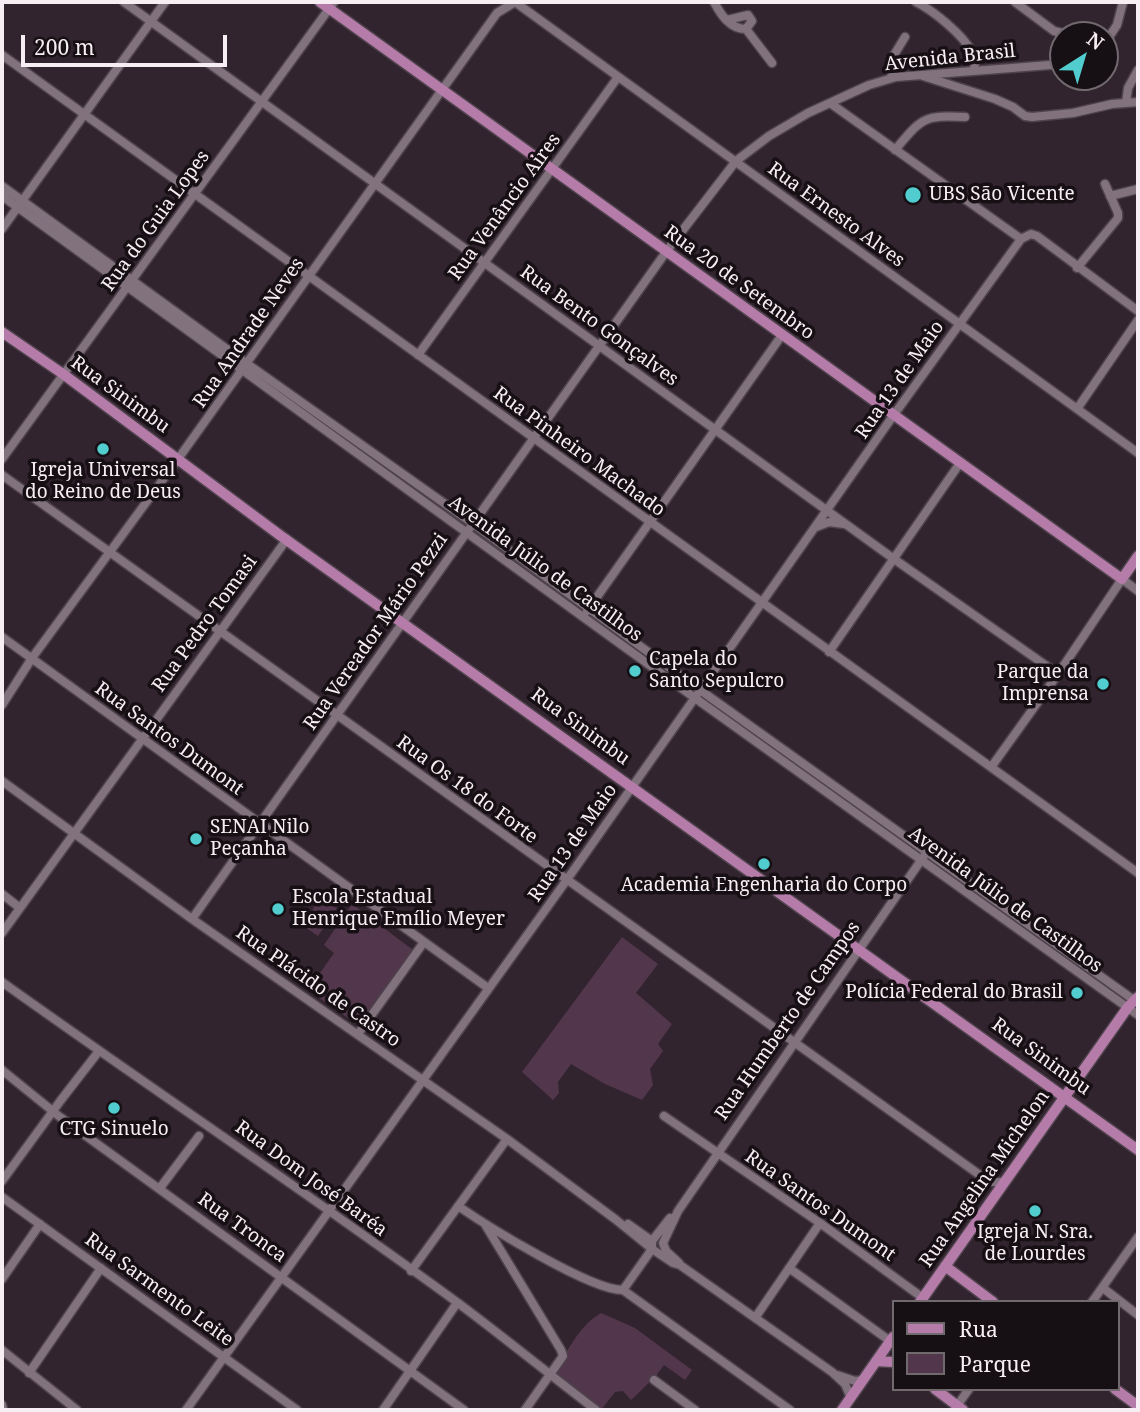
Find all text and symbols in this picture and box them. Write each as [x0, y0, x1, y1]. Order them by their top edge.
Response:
scale bar [24, 21, 231, 65]
north arrow [1049, 21, 1119, 91]
text: N [1082, 26, 1109, 56]
text: 200 m [34, 33, 95, 61]
street label: Avenida Brasil [884, 40, 1016, 76]
street label: Rua Venâncio Aires [444, 129, 566, 285]
street label: Rua do Guia Lopes [97, 146, 215, 296]
street label: Rua Ernesto Alves [763, 158, 909, 272]
place label: UBS São Vicente [929, 184, 1075, 206]
marker: UBS São Vicente [903, 185, 923, 205]
street label: Rua 20 de Setembro [659, 221, 819, 345]
street label: Rua Andrade Neves [189, 254, 309, 412]
street label: Rua Bento Gonçalves [515, 261, 683, 391]
street label: Rua 13 de Maio [851, 317, 949, 443]
street label: Rua Sinimbu [66, 352, 174, 438]
street label: Rua Pinheiro Machado [489, 382, 669, 522]
marker: Igreja Universal do Reino de Deus [95, 441, 111, 457]
place label: Igreja Universal do Reino de Deus [25, 460, 181, 504]
street label: Avenida Júlio de Castilhos [444, 491, 646, 647]
street label: Rua Vereador Mário Pezzi [299, 529, 453, 735]
street label: Rua Pedro Tomasi [148, 551, 262, 697]
place label: Capela do Santo Sepulcro [649, 649, 784, 693]
place label: Parque da Imprensa [997, 662, 1089, 706]
marker: Capela do Santo Sepulcro [627, 663, 643, 679]
marker: Parque da Imprensa [1095, 676, 1111, 692]
street label: Rua Santos Dumont [90, 677, 248, 801]
street label: Rua Sinimbu [526, 684, 634, 770]
street label: Rua Os 18 do Forte [392, 731, 542, 849]
street label: Rua 13 de Maio [524, 780, 622, 906]
place label: SENAI Nilo Peçanha [210, 817, 309, 861]
street label: Avenida Júlio de Castilhos [904, 822, 1106, 978]
marker: SENAI Nilo Peçanha [188, 831, 204, 847]
marker: Academia Engenharia do Corpo [756, 856, 772, 872]
place label: Academia Engenharia do Corpo [621, 875, 907, 897]
place label: Escola Estadual Henrique Emílio Meyer [292, 887, 505, 931]
marker: Escola Estadual Henrique Emílio Meyer [270, 901, 286, 917]
street label: Rua Humberto de Campos [711, 917, 865, 1125]
street label: Rua Plácido de Castro [231, 922, 405, 1052]
place label: Polícia Federal do Brasil [845, 982, 1063, 1004]
marker: Polícia Federal do Brasil [1069, 985, 1085, 1001]
street label: Rua Sinimbu [987, 1014, 1095, 1100]
street label: Rua Angelina Michelon [915, 1086, 1055, 1272]
marker: CTG Sinuelo [106, 1100, 122, 1116]
street label: Rua Dom José Baréa [231, 1116, 391, 1242]
place label: CTG Sinuelo [59, 1119, 169, 1141]
street label: Rua Santos Dumont [740, 1146, 900, 1266]
street label: Rua Tronca [193, 1188, 291, 1268]
marker: Igreja N. Sra. de Lourdes [1027, 1203, 1043, 1219]
place label: Igreja N. Sra. de Lourdes [977, 1222, 1093, 1266]
street label: Rua Sarmento Leite [80, 1228, 238, 1352]
legend [892, 1300, 1119, 1391]
text: Rua [959, 1315, 998, 1343]
text: Parque [959, 1350, 1031, 1378]

